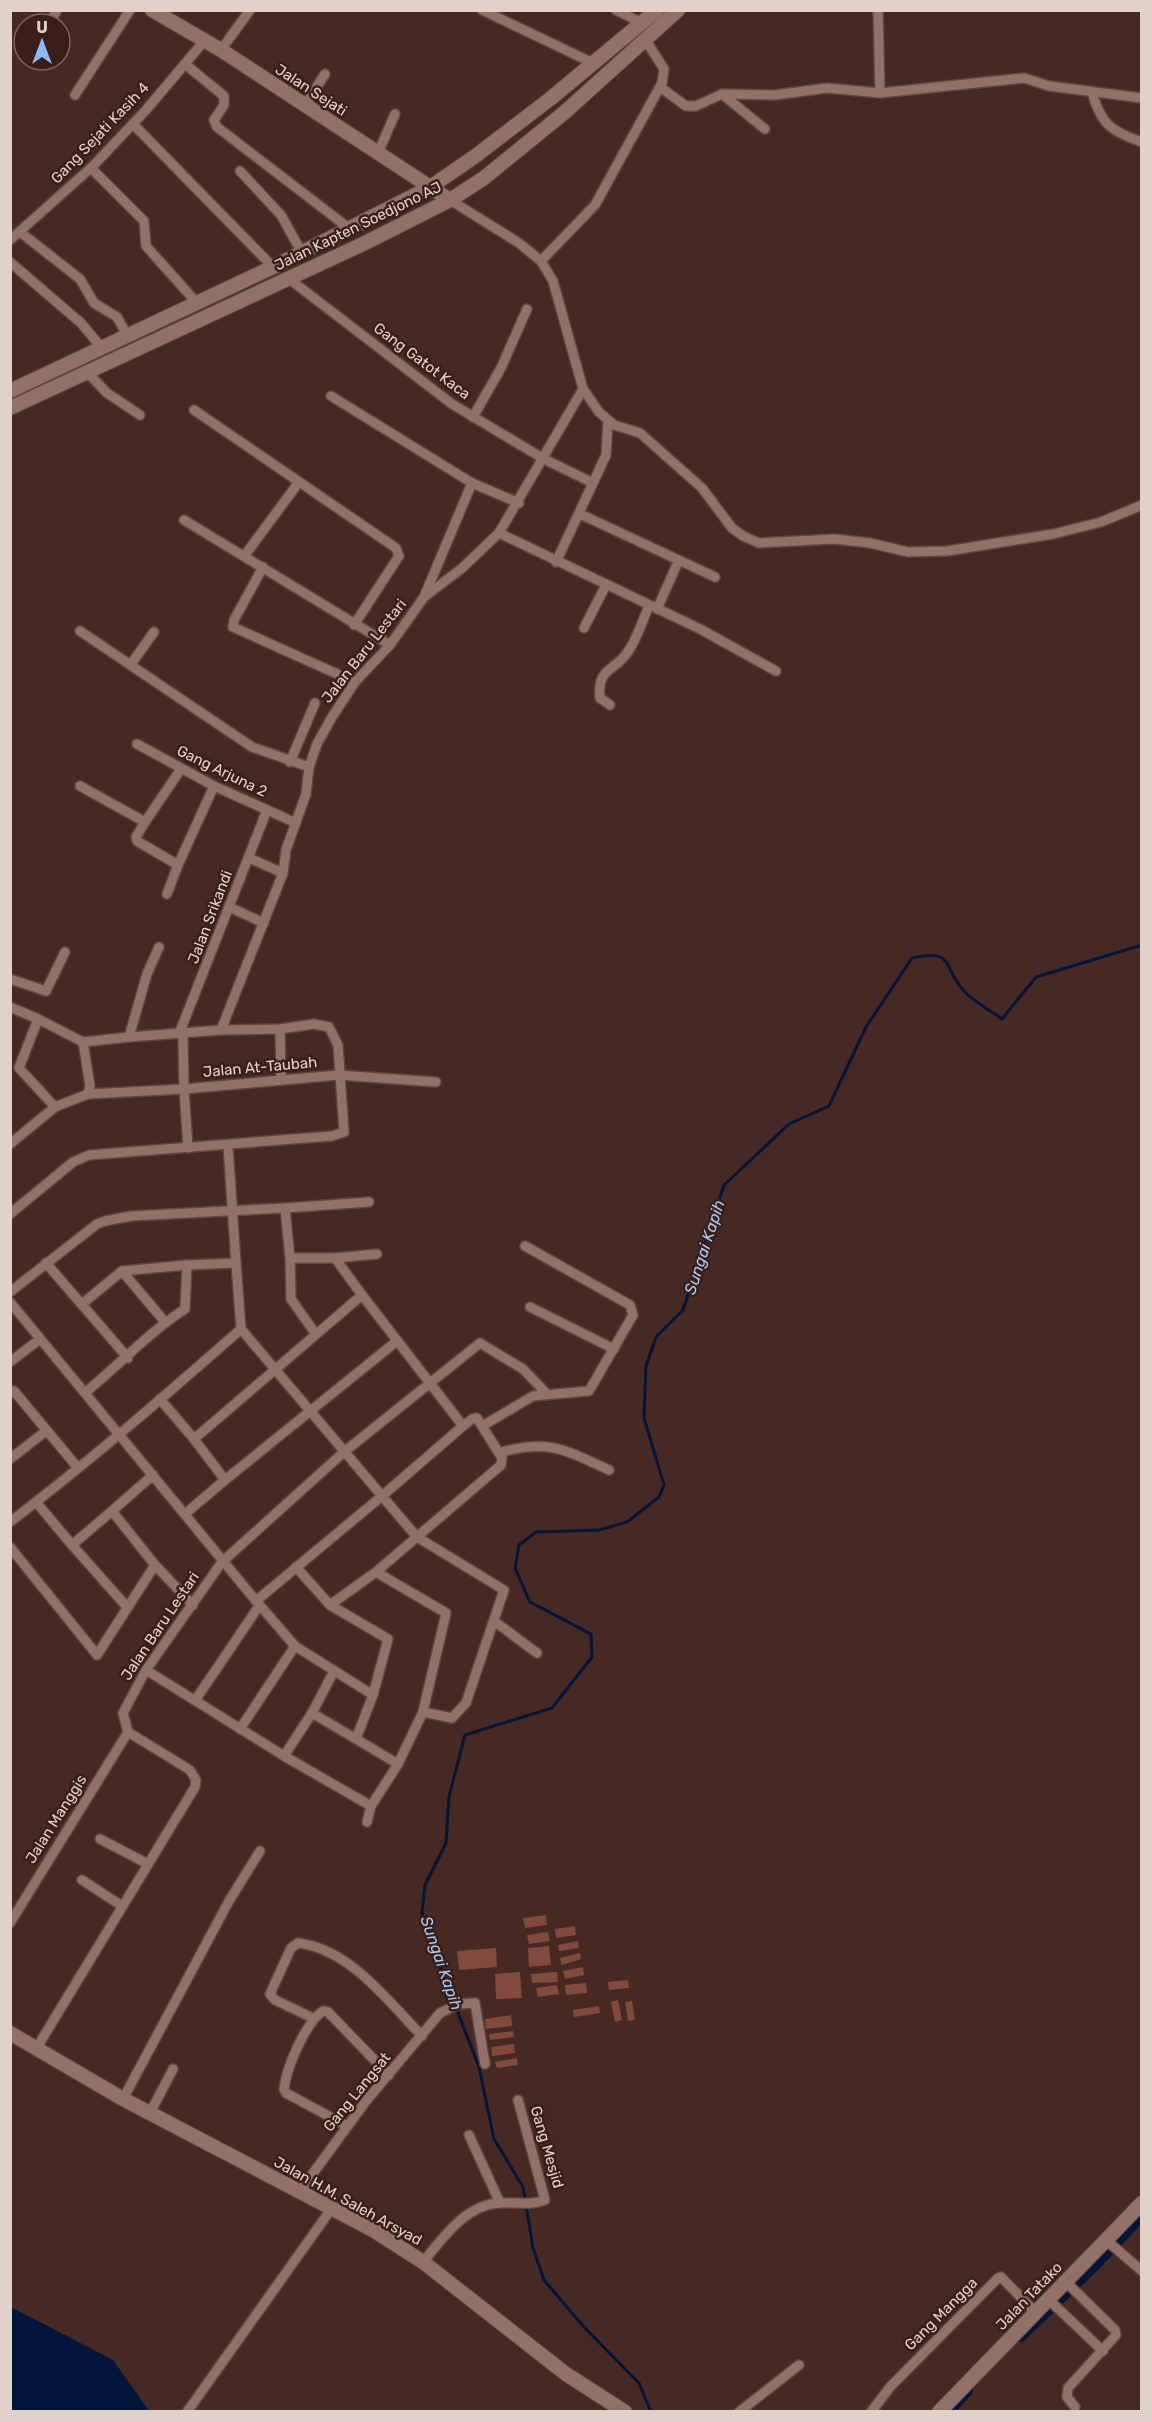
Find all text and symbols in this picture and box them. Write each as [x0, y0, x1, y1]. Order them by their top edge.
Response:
north arrow [12, 12, 72, 72]
text: U [36, 18, 48, 37]
street label: Jalan Sejati [272, 60, 350, 120]
street label: Gang Sejati Kasih 4 [47, 79, 153, 187]
street label: Jalan Kapten Soedjono AJ [272, 178, 444, 274]
street label: Gang Gatot Kaca [370, 319, 474, 403]
street label: Jalan Baru Lestari [318, 595, 410, 707]
street label: Gang Arjuna 2 [174, 741, 270, 801]
street label: Jalan Srikandi [184, 868, 236, 966]
street label: Jalan At-Taubah [202, 1053, 318, 1081]
water label: Sungai Kapih [680, 1198, 729, 1297]
street label: Jalan Baru Lestari [117, 1568, 203, 1684]
street label: Jalan Manggis [22, 1771, 91, 1867]
water label: Sungai Kapih [417, 1914, 466, 2013]
street label: Gang Langsat [320, 2049, 395, 2135]
street label: Gang Mesjid [527, 2104, 567, 2190]
street label: Jalan H.M. Saleh Arsyad [271, 2153, 425, 2249]
street label: Jalan Tatako [992, 2258, 1066, 2334]
street label: Gang Mangga [901, 2274, 981, 2354]

